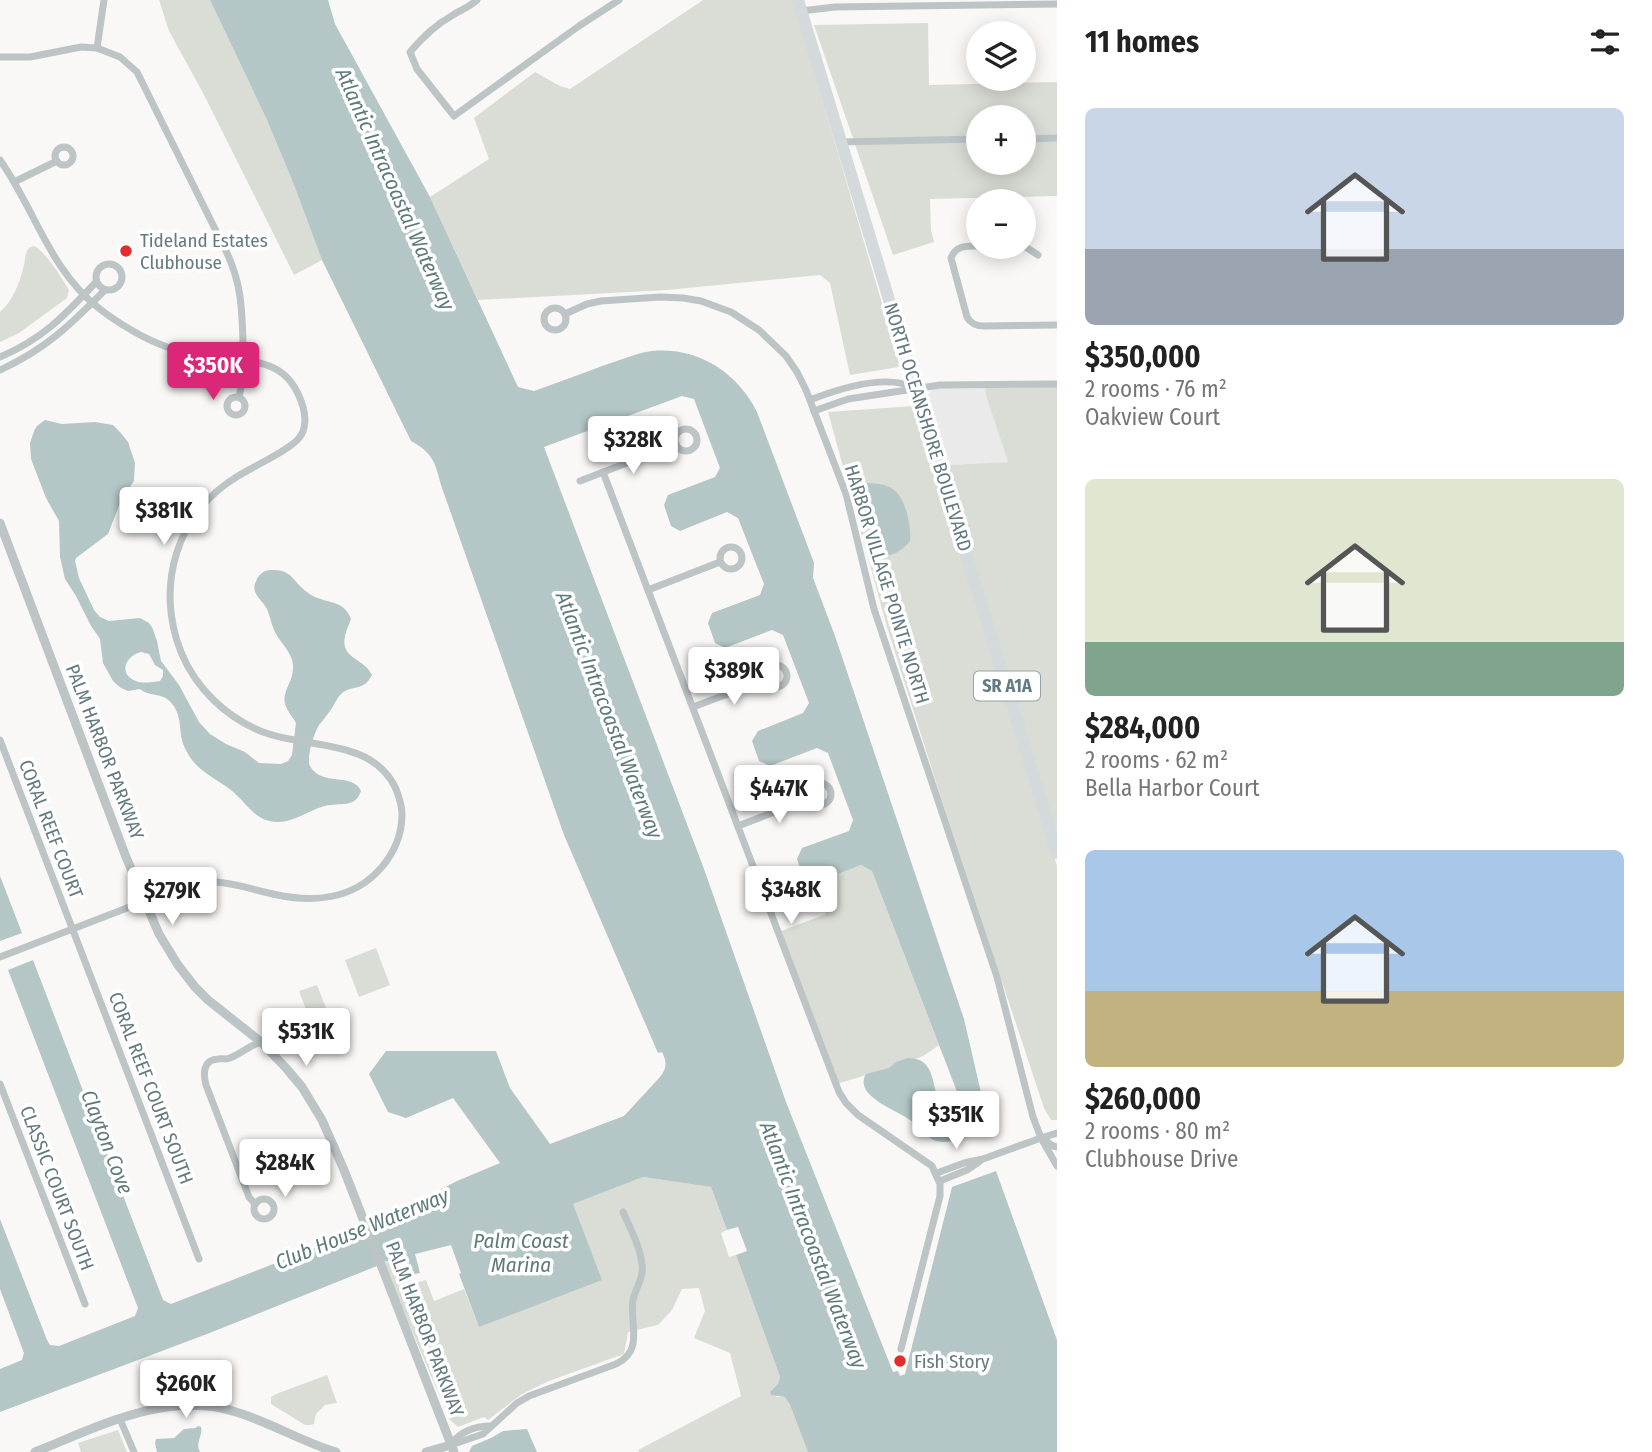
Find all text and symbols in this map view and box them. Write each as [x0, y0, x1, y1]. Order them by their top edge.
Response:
map controls [966, 21, 1036, 259]
button: layers [966, 21, 1036, 91]
icon: filters [1586, 23, 1624, 61]
text: 11 homes [1085, 24, 1199, 60]
water label: Atlantic Intracoastal Waterway [329, 63, 461, 315]
button: + [966, 105, 1036, 175]
icon: home [1292, 154, 1418, 280]
button: − [966, 189, 1036, 259]
place label: Tideland Estates Clubhouse [140, 229, 268, 274]
marker: Tideland Estates Clubhouse [118, 243, 134, 259]
street label: NORTH OCEANSHORE BOULEVARD [879, 300, 977, 554]
text: $350,000 [1085, 339, 1201, 375]
pin: $350K [164, 342, 262, 402]
text: $350K [183, 351, 243, 379]
text: 2 rooms · 76 m² [1085, 375, 1227, 403]
text: Oakview Court [1085, 403, 1220, 431]
pin: $328K [584, 416, 682, 476]
text: $328K [604, 425, 662, 453]
street label: HARBOR VILLAGE POINTE NORTH [840, 462, 934, 706]
pin: $381K [115, 488, 213, 547]
text: $381K [135, 496, 193, 524]
icon: home [1292, 525, 1418, 651]
water label: Atlantic Intracoastal Waterway [549, 587, 668, 843]
pin: $389K [685, 648, 783, 707]
text: $389K [704, 656, 764, 684]
street label: PALM HARBOR PARKWAY [61, 661, 149, 843]
road number: SR A1A [974, 672, 1040, 700]
text: $284,000 [1085, 710, 1200, 746]
text: 2 rooms · 62 m² [1085, 746, 1228, 774]
street label: CORAL REEF COURT [14, 756, 88, 902]
pin: $447K [730, 766, 828, 825]
text: $447K [750, 774, 808, 802]
text: Bella Harbor Court [1085, 774, 1260, 802]
pin: $348K [742, 866, 840, 926]
pin: $279K [123, 867, 221, 927]
text: $348K [761, 875, 821, 903]
text: $279K [144, 876, 200, 904]
icon: home [1292, 896, 1418, 1022]
street label: CORAL REEF COURT SOUTH [104, 989, 198, 1187]
pin: $531K [257, 1009, 355, 1068]
text: $531K [278, 1017, 334, 1045]
text: $260,000 [1085, 1081, 1201, 1117]
water label: Clayton Cove [75, 1086, 139, 1198]
pin: $351K [907, 1092, 1005, 1151]
text: $351K [928, 1100, 984, 1128]
street label: CLASSIC COURT SOUTH [15, 1103, 99, 1273]
water label: Atlantic Intracoastal Waterway [753, 1117, 872, 1373]
text: 2 rooms · 80 m² [1085, 1117, 1230, 1145]
pin: $284K [236, 1140, 334, 1199]
text: Clubhouse Drive [1085, 1145, 1238, 1173]
text: $284K [255, 1148, 315, 1176]
water label: Club House Waterway [272, 1182, 453, 1276]
water label: Palm Coast Marina [473, 1228, 569, 1278]
street label: PALM HARBOR PARKWAY [381, 1238, 469, 1420]
place label: Fish Story [914, 1350, 990, 1373]
marker: Fish Story [892, 1353, 908, 1369]
pin: $260K [137, 1360, 235, 1420]
text: $260K [156, 1369, 216, 1397]

